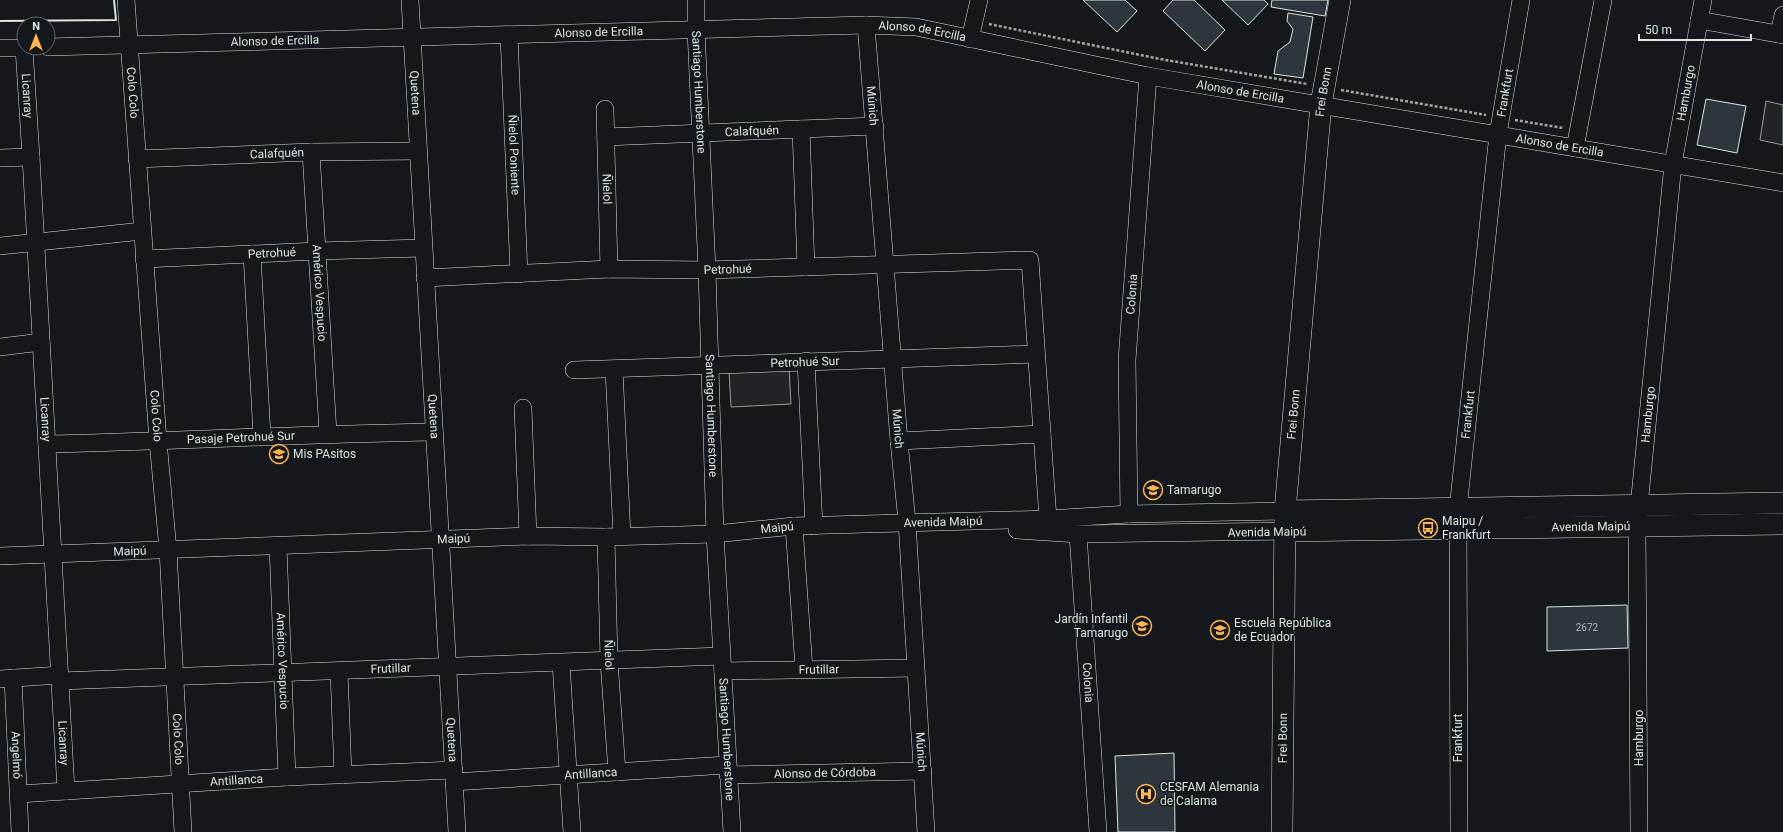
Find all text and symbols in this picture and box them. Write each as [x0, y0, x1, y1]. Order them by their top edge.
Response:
north arrow [16, 16, 56, 56]
scale bar [1639, 16, 1751, 42]
street label: Alonso de Ercilla [878, 18, 967, 44]
text: N [32, 20, 40, 33]
text: 50 m [1645, 23, 1672, 37]
street label: Alonso de Ercilla [554, 24, 643, 40]
street label: Santiago Humberstone [689, 30, 709, 154]
street label: Alonso de Ercilla [230, 33, 319, 49]
street label: Hamburgo [1674, 64, 1698, 122]
street label: Colo Colo [124, 66, 142, 119]
street label: Frei Bonn [1313, 66, 1335, 117]
street label: Frankfurt [1494, 67, 1516, 118]
street label: Quetena [407, 70, 423, 116]
street label: Licanray [19, 73, 36, 119]
street label: Alonso de Ercilla [1195, 77, 1285, 106]
street label: Múnich [864, 85, 881, 126]
street label: Ñielol Poniente [505, 114, 523, 196]
street label: Calafquén [724, 123, 779, 139]
street label: Alonso de Ercilla [1515, 131, 1605, 160]
street label: Calafquén [249, 145, 304, 161]
street label: Ñielol [600, 173, 616, 204]
street label: Américo Vespucio [310, 244, 329, 342]
street label: Petrohué [247, 245, 296, 261]
street label: Petrohué [703, 262, 752, 277]
street label: Colonia [1123, 273, 1140, 315]
street label: Santiago Humberstone [703, 354, 720, 477]
street label: Petrohué Sur [770, 354, 840, 370]
street label: Hamburgo [1638, 386, 1658, 443]
street label: Frei Bonn [1284, 389, 1303, 440]
street label: Colo Colo [147, 390, 165, 442]
street label: Frankfurt [1459, 390, 1478, 439]
street label: Quetena [425, 394, 442, 439]
street label: Licanray [37, 397, 54, 442]
street label: Múnich [889, 408, 907, 449]
street label: Pasaje Petrohué Sur [187, 429, 295, 447]
school or university icon: Mis PAsitos [268, 443, 290, 465]
place label: Mis PAsitos [293, 447, 356, 461]
school or university icon: Tamarugo [1142, 479, 1164, 501]
place label: Tamarugo [1167, 483, 1221, 497]
street label: Avenida Maipú [904, 514, 983, 530]
place label: Maipu / Frankfurt [1442, 514, 1491, 542]
bus stop icon: Maipu / Frankfurt [1417, 517, 1439, 539]
street label: Maipú [760, 519, 795, 536]
street label: Avenida Maipú [1551, 519, 1630, 534]
street label: Avenida Maipú [1228, 524, 1306, 540]
street label: Maipú [437, 531, 471, 546]
street label: Maipú [113, 543, 147, 559]
street label: Américo Vespucio [274, 612, 291, 710]
place label: Jardín Infantil Tamarugo [1055, 612, 1128, 640]
school or university icon: Jardín Infantil Tamarugo [1131, 615, 1153, 637]
place label: Escuela República de Ecuador [1234, 616, 1331, 644]
school or university icon: Escuela República de Ecuador [1209, 619, 1231, 641]
house number: 2672 [1576, 622, 1599, 633]
street label: Ñielol [601, 639, 618, 671]
street label: Frutillar [370, 661, 411, 676]
street label: Frutillar [799, 662, 839, 677]
street label: Colonia [1080, 662, 1096, 703]
street label: Santiago Humberstone [716, 677, 737, 801]
street label: Hamburgo [1632, 710, 1646, 766]
street label: Colo Colo [170, 713, 186, 766]
street label: Frei Bonn [1276, 713, 1290, 763]
street label: Frankfurt [1451, 714, 1465, 762]
street label: Quetena [444, 717, 460, 763]
street label: Licanray [55, 720, 72, 766]
street label: Angelmó [8, 731, 25, 779]
street label: Múnich [913, 732, 929, 772]
street label: Antillanca [564, 765, 618, 782]
street label: Alonso de Córdoba [774, 765, 876, 781]
street label: Antillanca [210, 772, 264, 789]
place label: CESFAM Alemania de Calama [1160, 780, 1259, 808]
hospital icon: CESFAM Alemania de Calama [1135, 783, 1157, 805]

